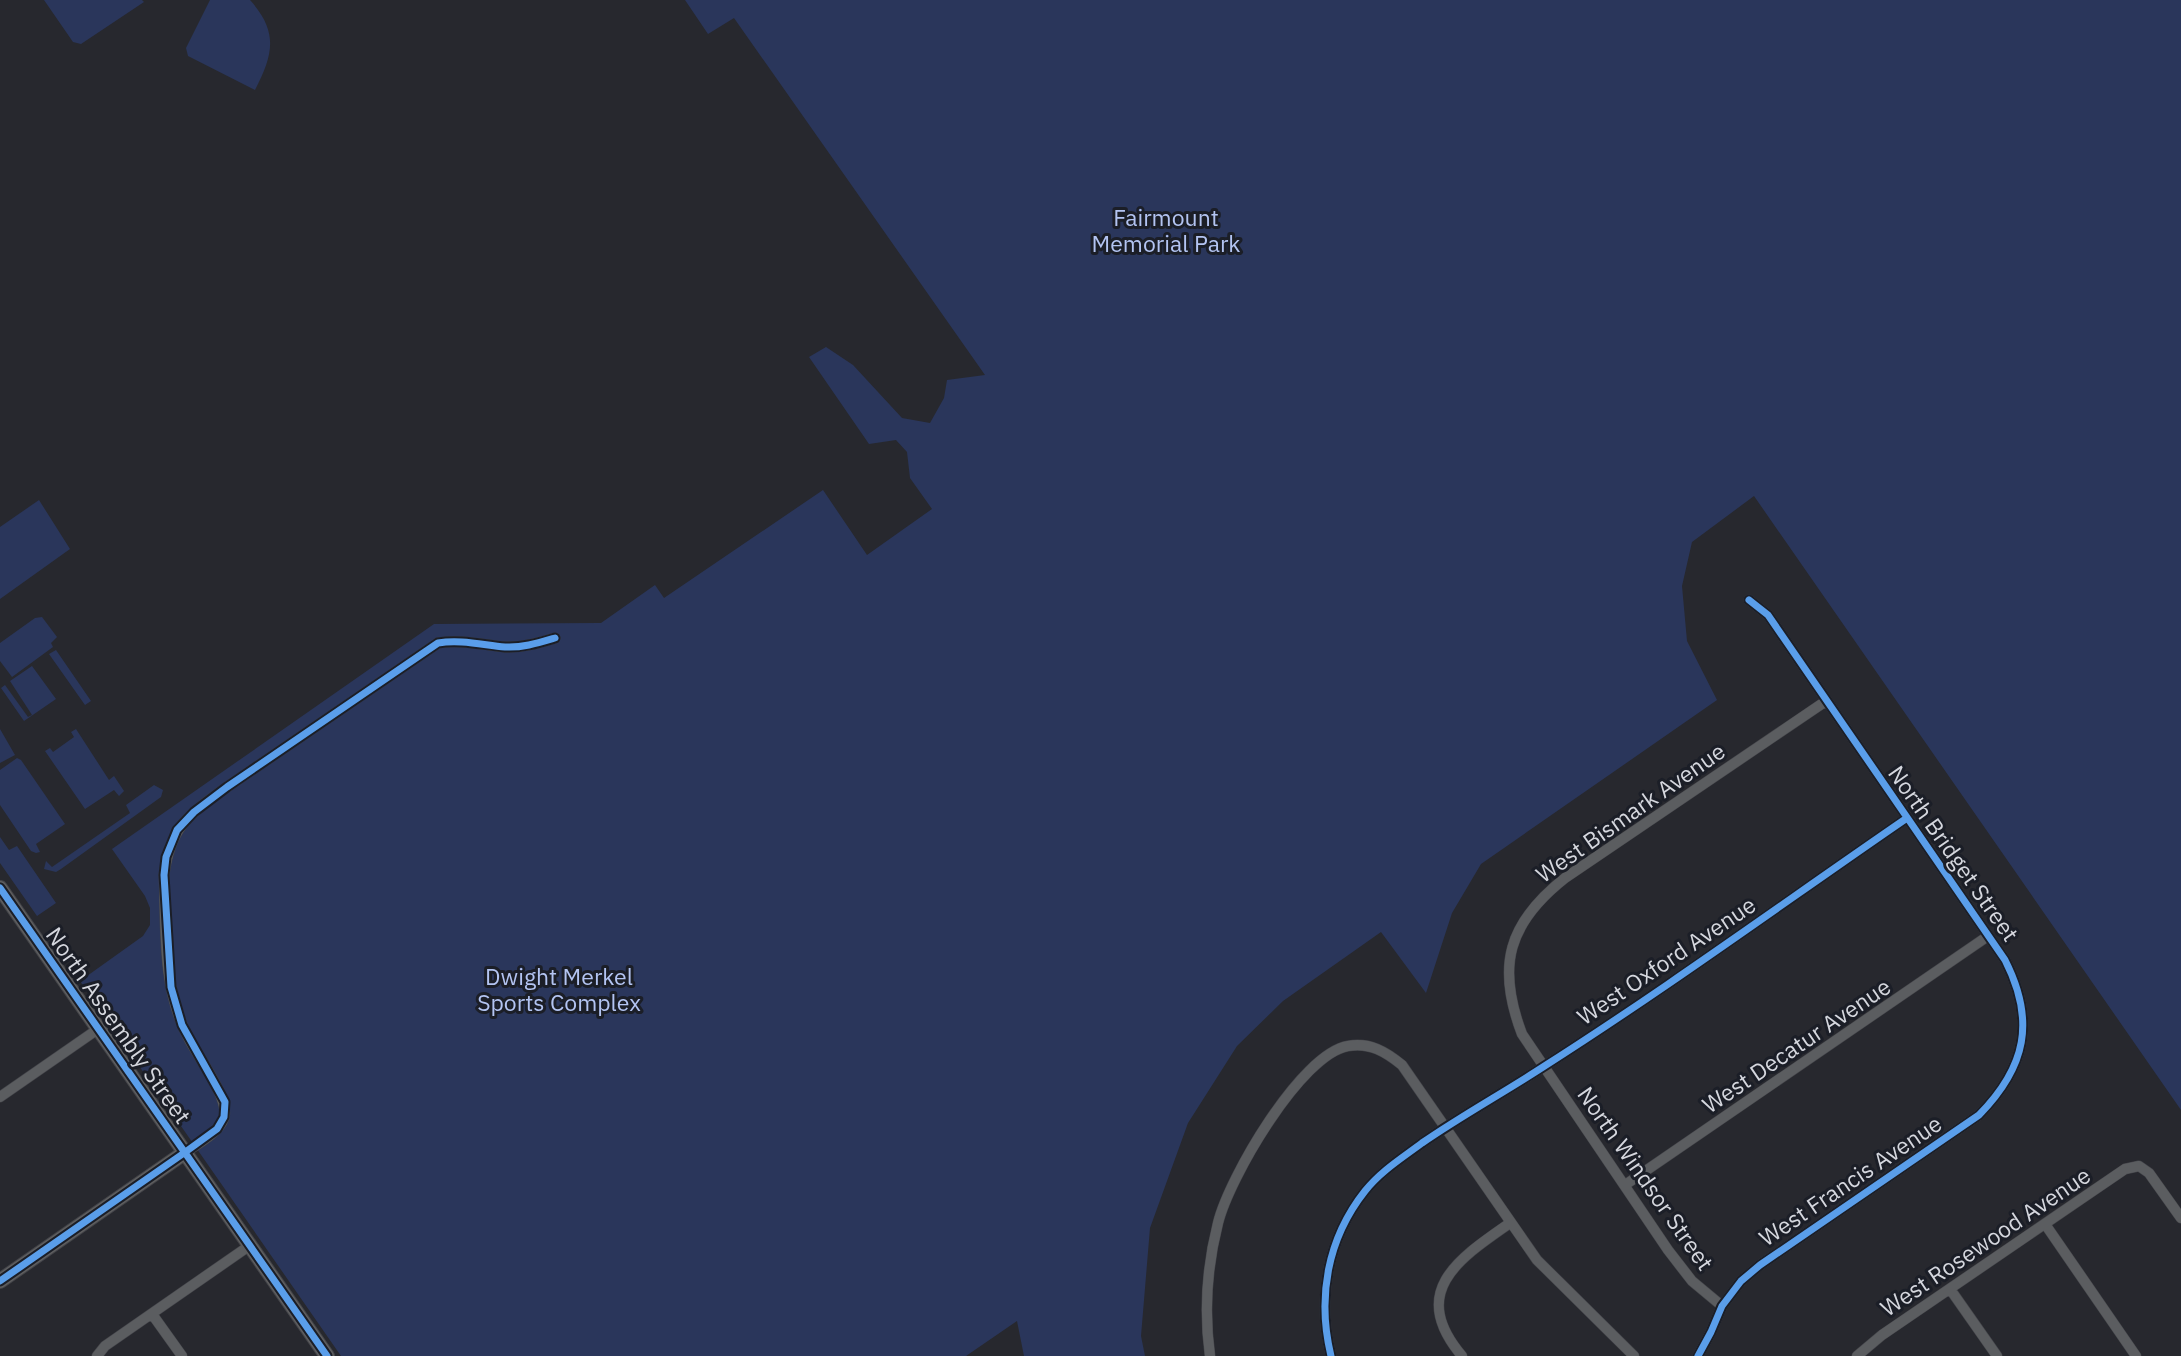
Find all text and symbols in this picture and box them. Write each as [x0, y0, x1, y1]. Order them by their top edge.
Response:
park label: Fairmount Memorial Park [1092, 202, 1240, 258]
street label: West Bismark Avenue [1529, 735, 1731, 889]
street label: North Bridget Street [1882, 759, 2026, 947]
street label: West Oxford Avenue [1571, 889, 1761, 1031]
street label: North Assembly Street [40, 921, 198, 1129]
park label: Dwight Merkel Sports Complex [477, 961, 641, 1017]
street label: West Decatur Avenue [1696, 971, 1896, 1119]
street label: North Windsor Street [1571, 1080, 1721, 1276]
street label: West Francis Avenue [1753, 1108, 1947, 1252]
street label: West Rosewood Avenue [1874, 1159, 2096, 1323]

